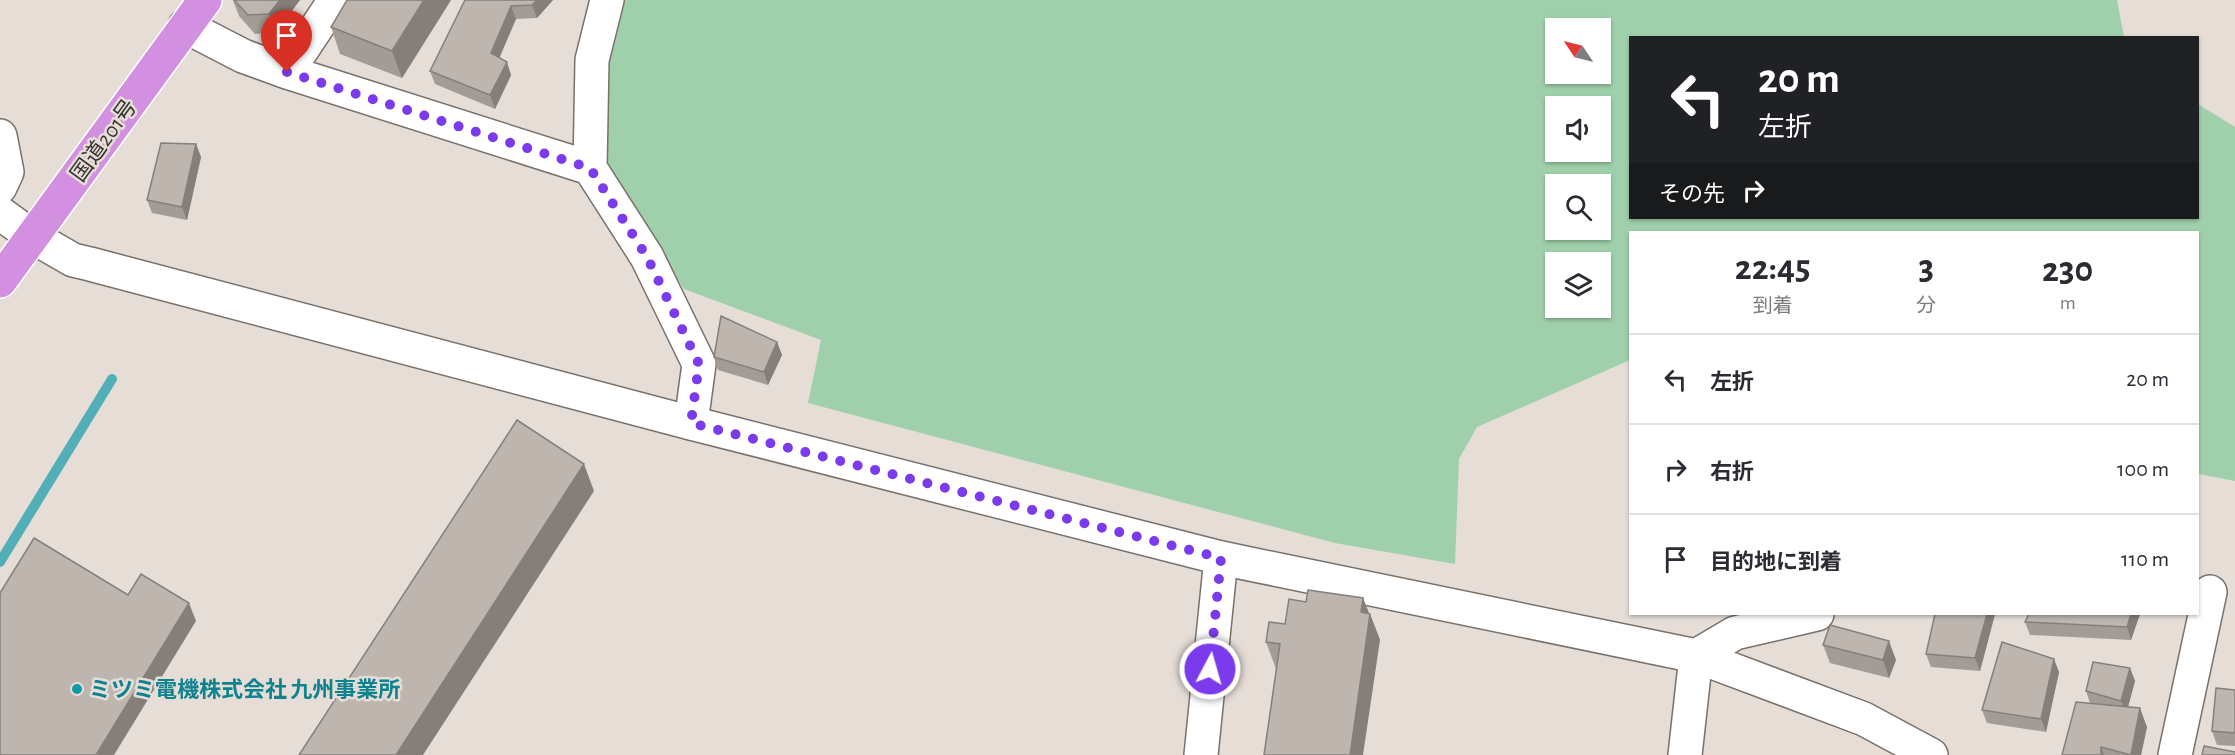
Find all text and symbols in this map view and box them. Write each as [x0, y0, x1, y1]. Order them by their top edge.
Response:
pin [261, 10, 312, 72]
north arrow [1545, 18, 1611, 84]
map controls [1545, 18, 1611, 318]
icon: arrive [270, 19, 303, 52]
text: 20 m [1758, 58, 1840, 100]
icon: left [1659, 60, 1737, 138]
street label: 国道201号 [66, 95, 141, 186]
button: sound [1545, 96, 1611, 162]
text: 左折 [1758, 114, 1812, 141]
button: search [1545, 174, 1611, 240]
icon: right [1737, 174, 1770, 207]
text: その先 [1659, 183, 1725, 205]
text: 22:45 [1735, 250, 1811, 286]
text: 3 [1919, 250, 1934, 286]
button: layers [1545, 252, 1611, 318]
text: 230 [2042, 252, 2093, 288]
text: m [2060, 293, 2076, 313]
text: 到着 [1753, 296, 1793, 316]
text: 分 [1916, 296, 1936, 316]
icon: left [1659, 363, 1692, 396]
text: 20 m [2126, 368, 2169, 390]
text: 左折 [1710, 371, 1754, 393]
icon: right [1659, 453, 1692, 486]
text: 100 m [2117, 458, 2169, 480]
text: 右折 [1710, 461, 1754, 483]
icon: arrive [1659, 543, 1692, 576]
text: 110 m [2121, 548, 2169, 570]
text: 目的地に到着 [1710, 551, 1842, 573]
position arrow [1178, 637, 1242, 701]
place label: ミツミ電機株式会社 九州事業所 [89, 678, 400, 701]
marker: ミツミ電機株式会社 九州事業所 [70, 682, 84, 696]

